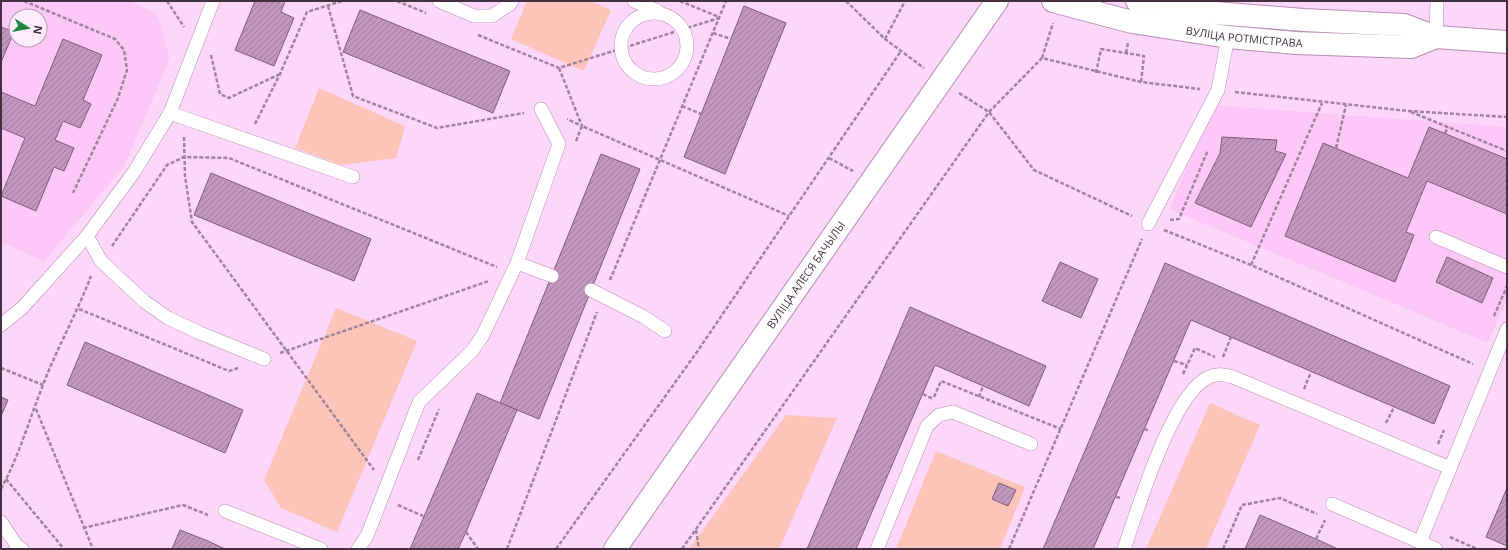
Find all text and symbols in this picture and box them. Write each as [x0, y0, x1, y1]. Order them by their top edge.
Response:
north arrow [8, 8, 48, 48]
street label: ВУЛІЦА РОТМІСТРАВА [1185, 23, 1303, 50]
text: N [30, 24, 47, 36]
street label: ВУЛІЦА АЛЕСЯ БАЧЫЛЫ [763, 218, 848, 332]

